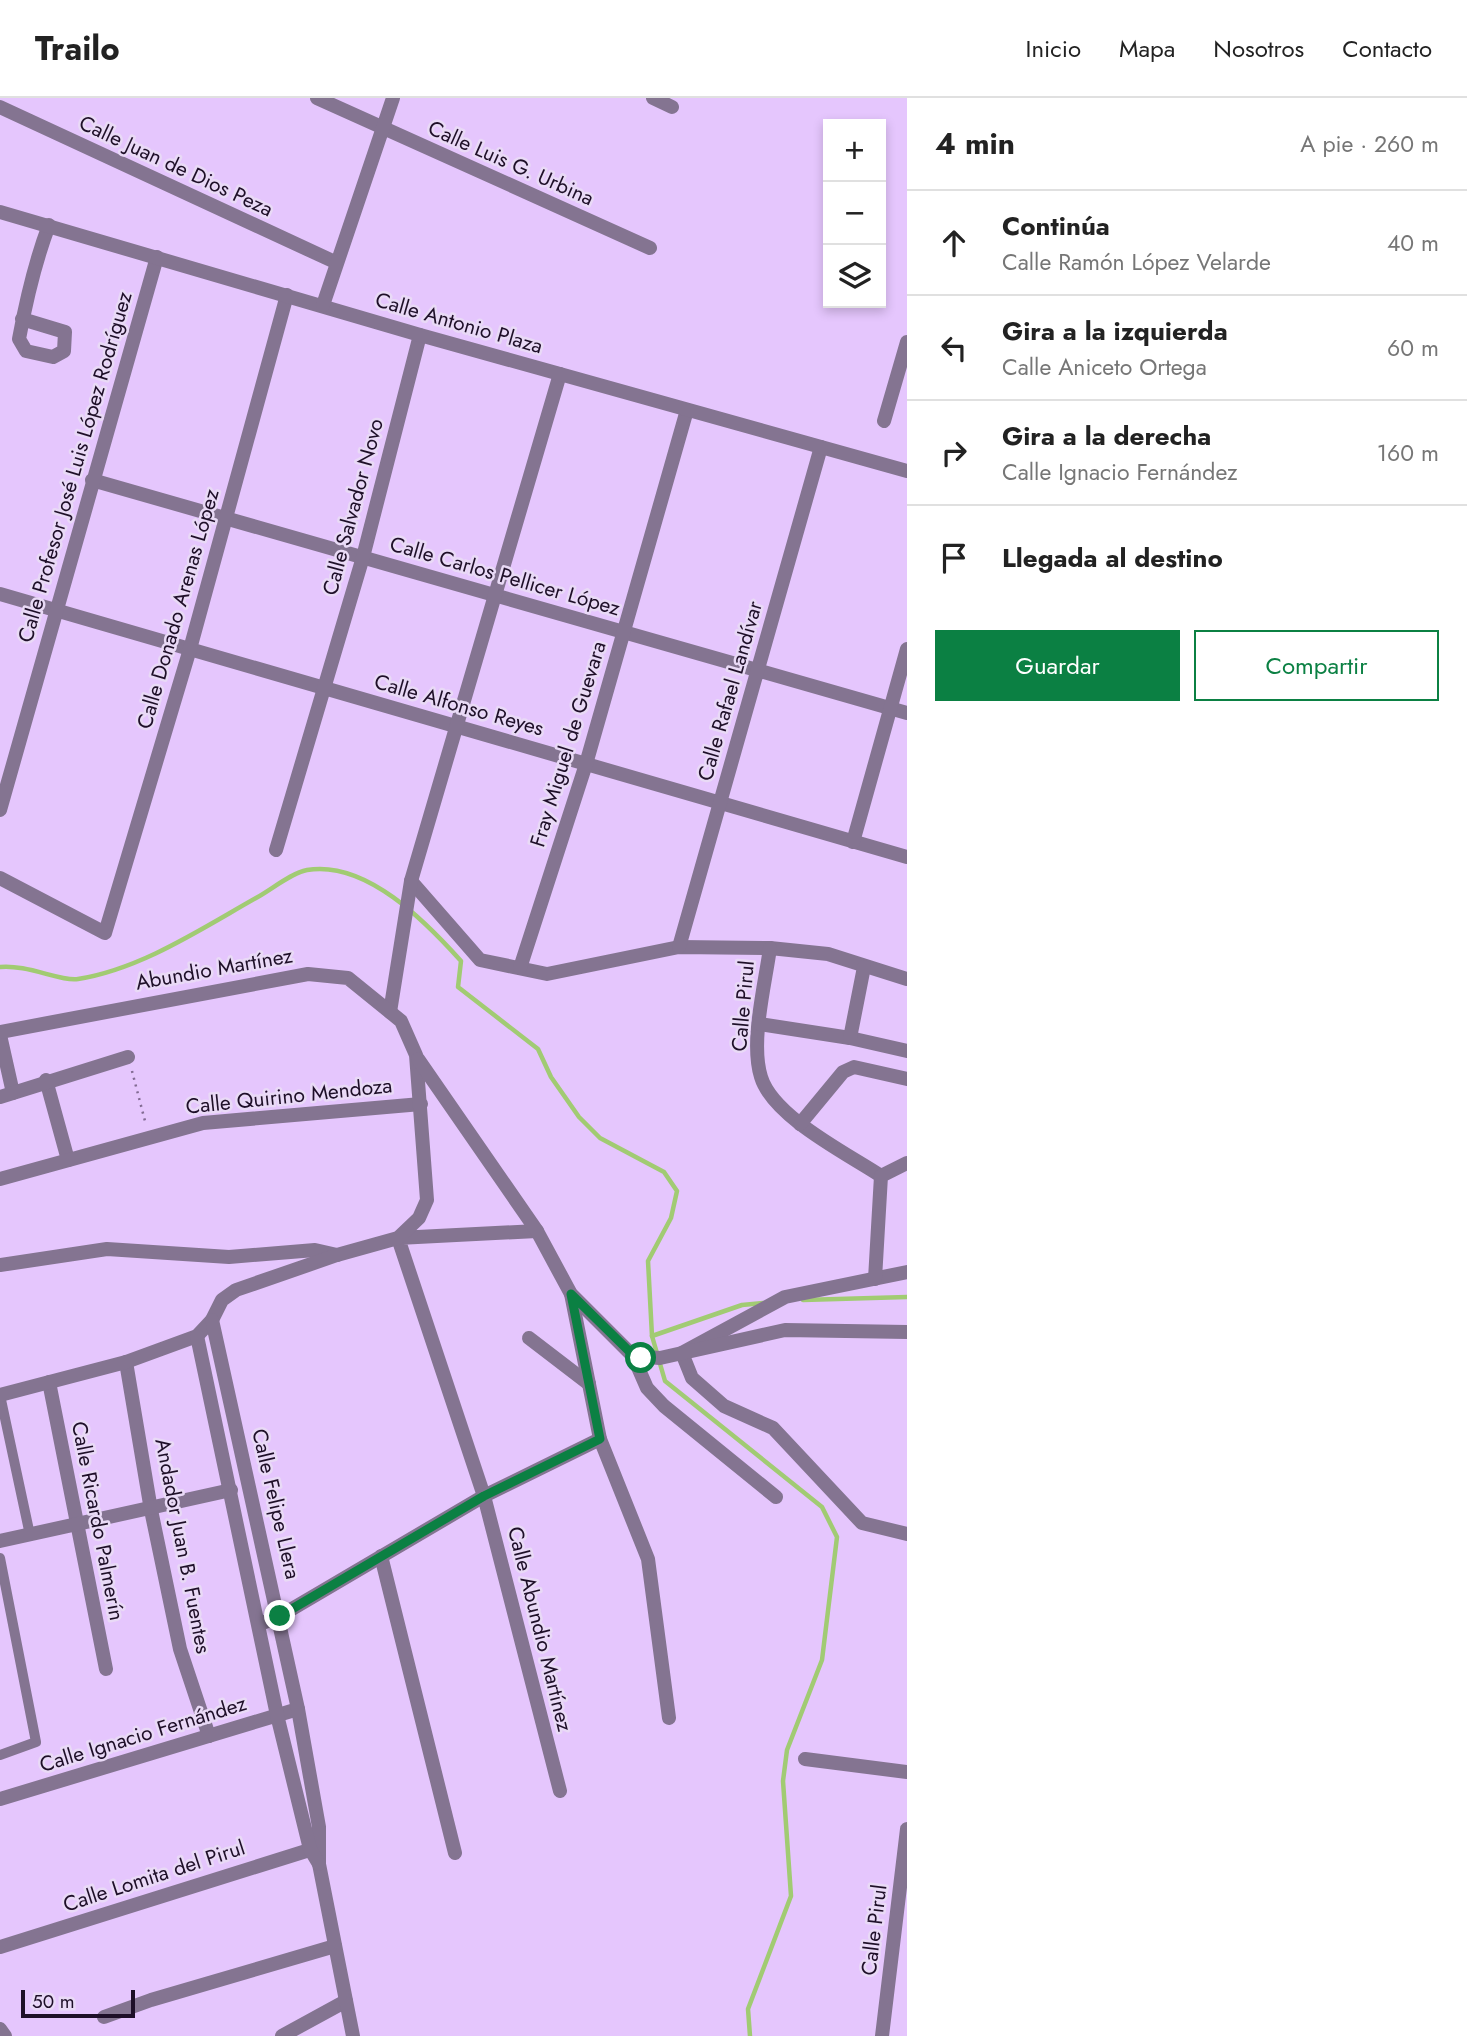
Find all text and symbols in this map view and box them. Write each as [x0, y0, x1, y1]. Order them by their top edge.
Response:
text: Trailo [35, 25, 120, 72]
text: Inicio [1026, 31, 1081, 66]
text: Mapa [1119, 31, 1175, 66]
text: Nosotros [1213, 31, 1304, 66]
text: Contacto [1342, 31, 1432, 66]
street label: Calle Juan de Dios Peza [74, 108, 278, 224]
street label: Calle Luis G. Urbina [423, 113, 599, 213]
map controls [823, 119, 886, 308]
button: + [823, 119, 886, 182]
text: 4 min [935, 122, 1015, 165]
text: A pie · 260 m [1300, 127, 1439, 161]
button: − [823, 182, 886, 245]
text: Continúa [1002, 207, 1110, 245]
icon: ahead [935, 224, 973, 262]
text: 40 m [1387, 226, 1439, 260]
button: layers [823, 245, 886, 308]
text: Calle Ramón López Velarde [1002, 245, 1271, 279]
street label: Calle Antonio Plaza [372, 285, 546, 361]
street label: Calle Profesor José Luis López Rodríguez [10, 288, 140, 646]
text: Gira a la izquierda [1002, 312, 1228, 350]
icon: left [935, 329, 973, 367]
text: 60 m [1387, 331, 1439, 365]
text: Calle Aniceto Ortega [1002, 350, 1207, 384]
street label: Calle Salvador Novo [315, 415, 391, 599]
text: Gira a la derecha [1002, 417, 1211, 455]
icon: right [935, 434, 973, 472]
text: 160 m [1377, 436, 1439, 470]
text: Calle Ignacio Fernández [1002, 455, 1238, 489]
street label: Calle Donado Arenas López [129, 485, 227, 733]
street label: Calle Carlos Pellicer López [386, 529, 624, 623]
icon: arrive [935, 539, 973, 577]
text: Llegada al destino [1002, 539, 1223, 577]
street label: Calle Rafael Landívar [690, 597, 770, 784]
button: Guardar [935, 630, 1180, 701]
button: Compartir [1194, 630, 1439, 701]
street label: Fray Miguel de Guevara [522, 637, 614, 851]
street label: Calle Alfonso Reyes [371, 666, 547, 744]
street label: Abundio Martínez [133, 940, 295, 998]
street label: Calle Pirul [724, 959, 762, 1053]
street label: Calle Quirino Mendoza [184, 1070, 394, 1122]
route start [625, 1342, 656, 1373]
street label: Calle Ricardo Palmerín [64, 1419, 132, 1623]
street label: Calle Felipe Llera [244, 1426, 308, 1582]
street label: Andador Juan B. Fuentes [147, 1436, 219, 1656]
street label: Calle Abundio Martínez [500, 1523, 580, 1735]
route end [264, 1600, 295, 1631]
street label: Calle Ignacio Fernández [36, 1688, 251, 1780]
street label: Calle Lomita del Pirul [59, 1832, 249, 1920]
street label: Calle Pirul [854, 1883, 894, 1977]
scale bar [21, 1987, 135, 2019]
text: 50 m [32, 1988, 75, 2015]

